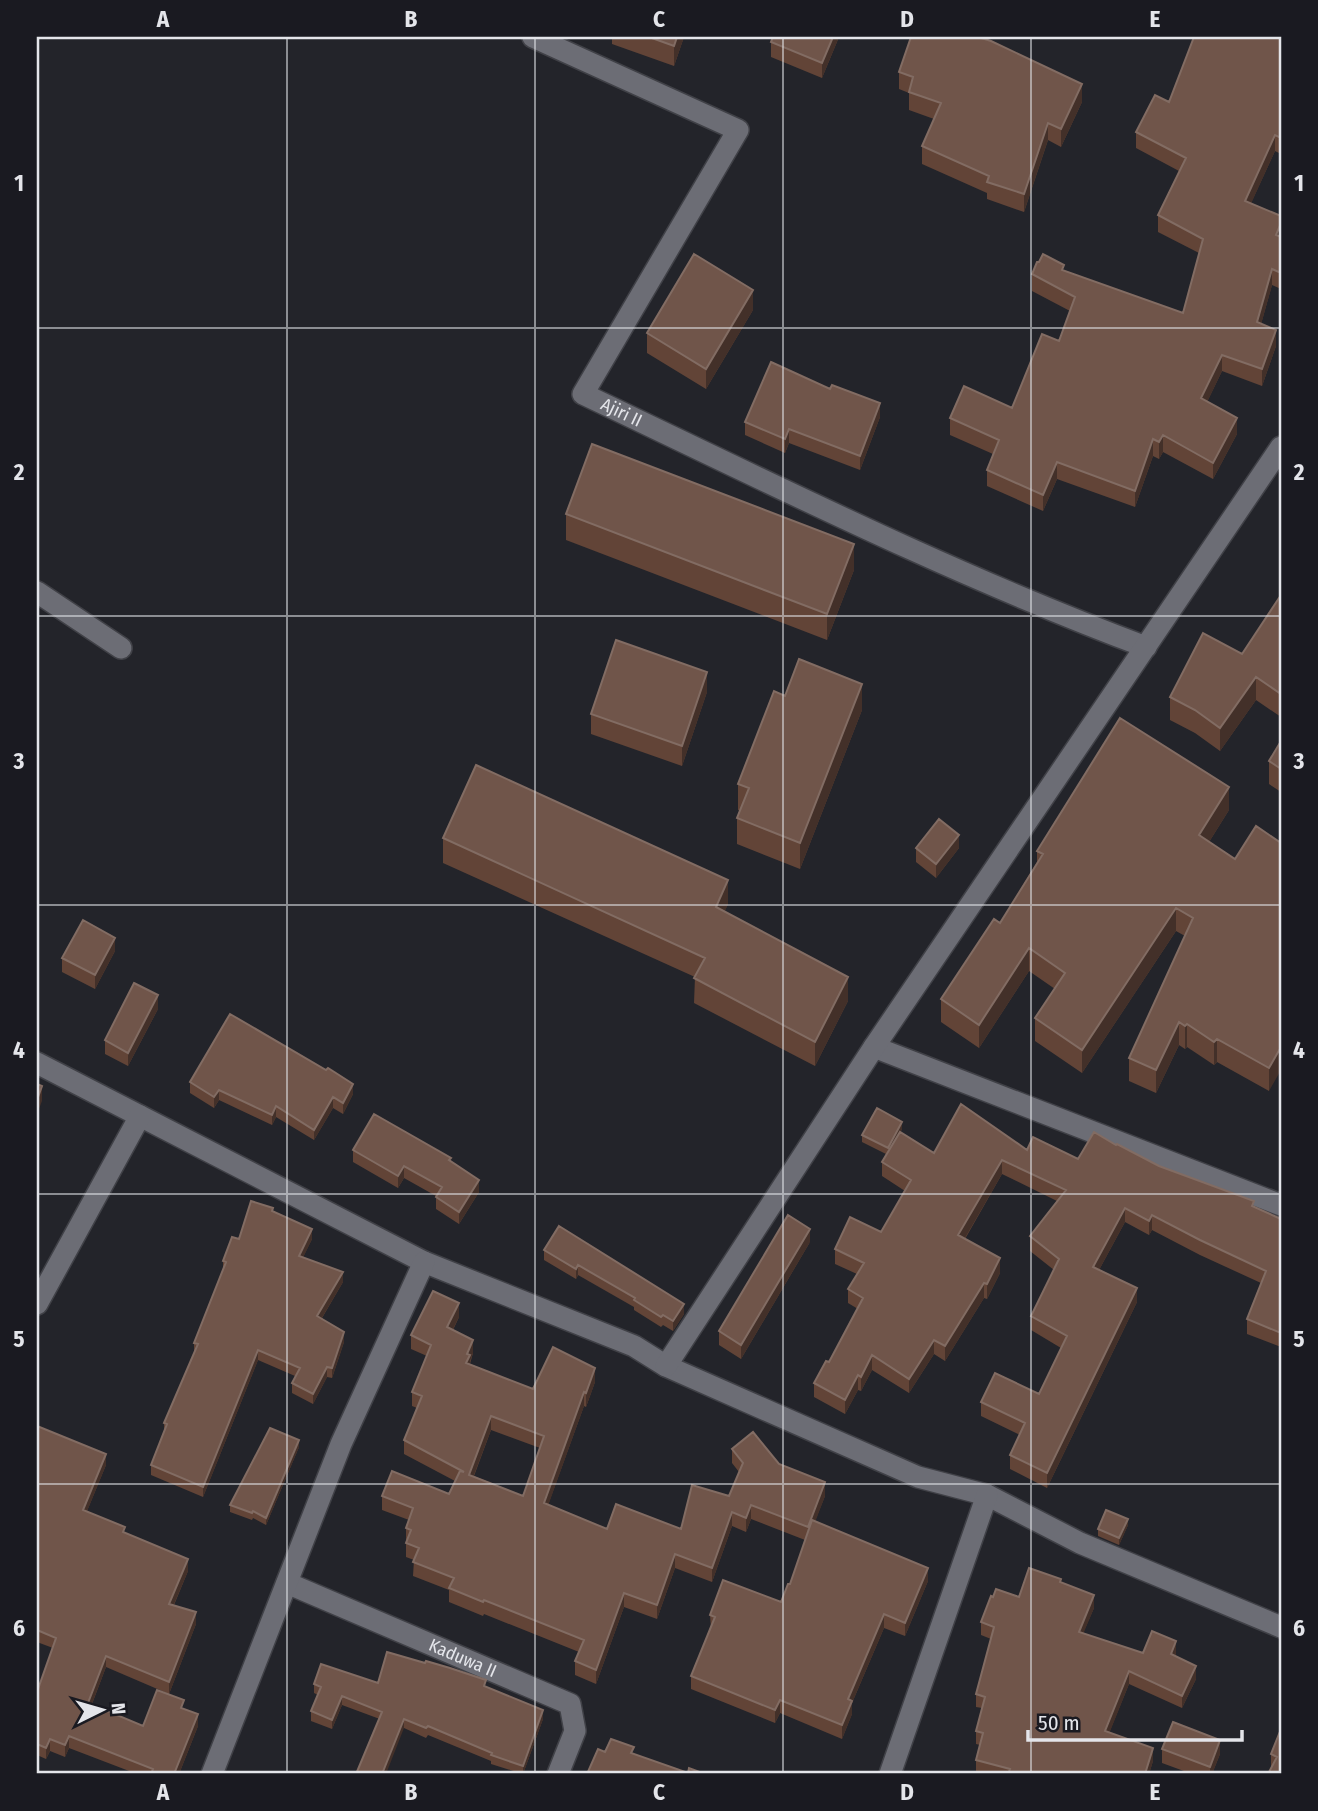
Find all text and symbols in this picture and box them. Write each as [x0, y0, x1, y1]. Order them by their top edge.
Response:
text: A [156, 5, 170, 33]
text: B [405, 5, 418, 33]
text: C [653, 5, 665, 33]
text: D [900, 5, 914, 33]
text: E [1150, 5, 1161, 33]
text: 1 [14, 169, 24, 197]
text: 1 [1294, 169, 1304, 197]
street label: Ajiri II [597, 393, 646, 432]
text: 2 [13, 458, 25, 486]
text: 2 [1293, 458, 1305, 486]
text: 3 [13, 747, 25, 775]
text: 3 [1293, 747, 1305, 775]
text: 4 [13, 1036, 25, 1064]
text: 4 [1293, 1036, 1305, 1064]
text: 5 [13, 1325, 25, 1353]
text: 5 [1293, 1325, 1305, 1353]
text: 6 [13, 1614, 25, 1642]
text: 6 [1293, 1614, 1305, 1642]
street label: Kaduwa II [425, 1634, 500, 1682]
north arrow [66, 1674, 136, 1744]
scale bar [1028, 1699, 1241, 1743]
text: N [106, 1702, 130, 1715]
text: 50 m [1038, 1710, 1080, 1736]
text: A [156, 1778, 170, 1806]
text: B [405, 1778, 418, 1806]
text: C [653, 1778, 665, 1806]
text: D [900, 1778, 914, 1806]
text: E [1150, 1778, 1161, 1806]

